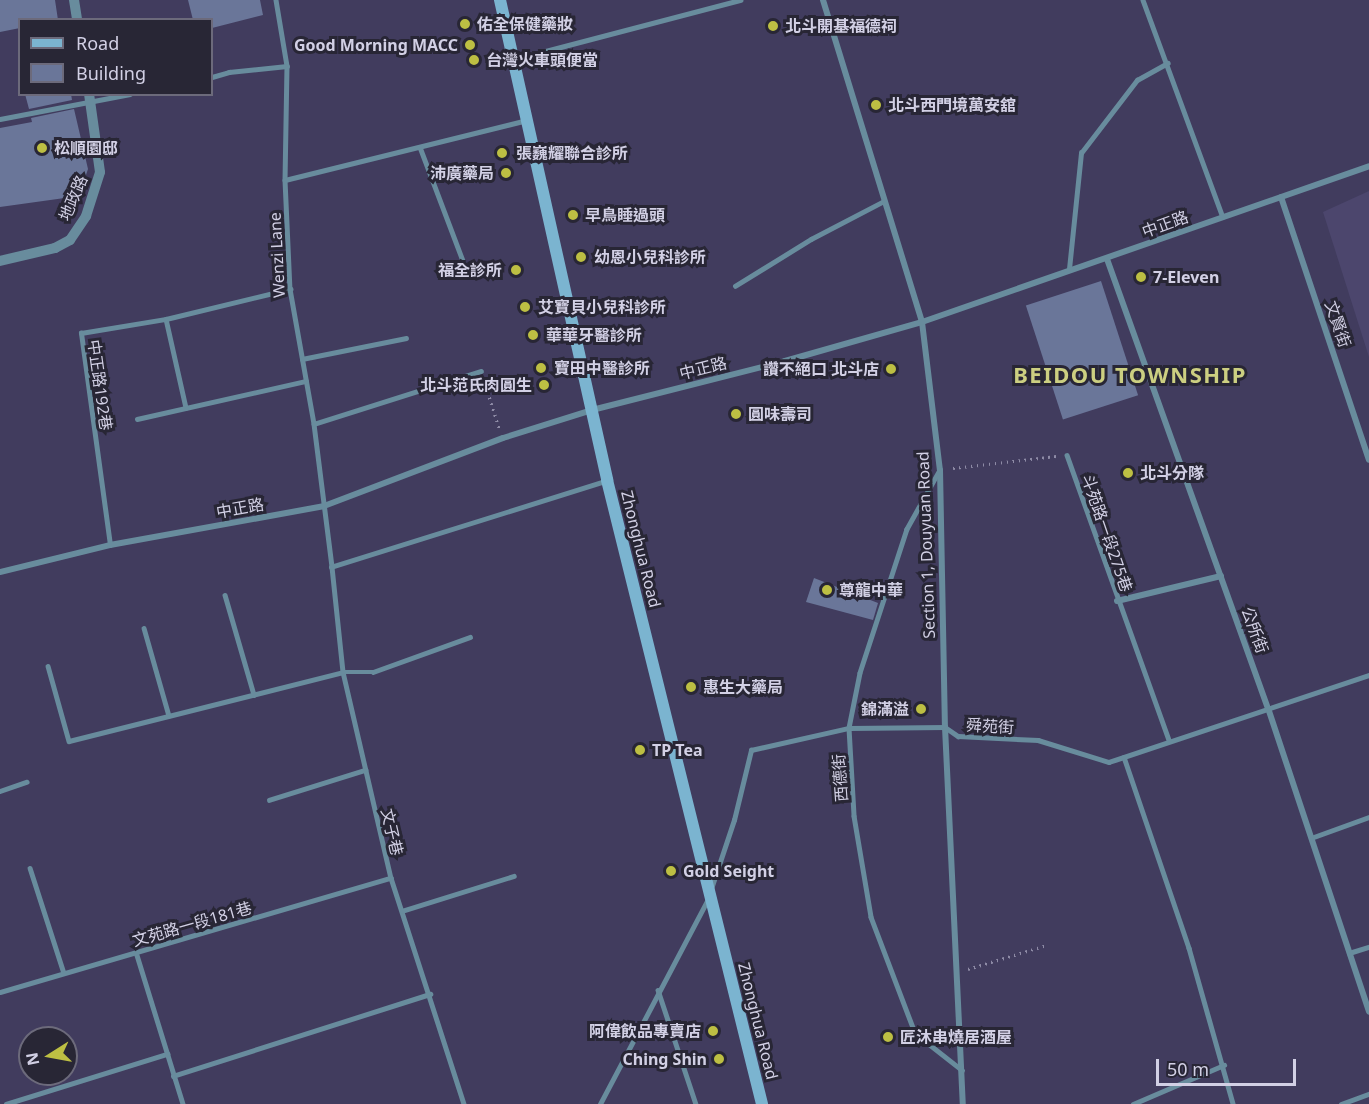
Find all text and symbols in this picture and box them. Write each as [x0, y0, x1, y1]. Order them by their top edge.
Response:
place label: 佑全保健藥妝 [477, 14, 573, 34]
place label: 北斗開基福德祠 [785, 16, 897, 36]
marker: 佑全保健藥妝 [458, 17, 472, 31]
legend [18, 18, 213, 96]
marker: 北斗開基福德祠 [766, 19, 780, 33]
text: Road [76, 31, 119, 55]
place label: Good Morning MACC [294, 35, 458, 55]
marker: Good Morning MACC [463, 38, 477, 52]
place label: 台灣火車頭便當 [486, 50, 598, 70]
marker: 台灣火車頭便當 [467, 53, 481, 67]
text: Building [76, 61, 146, 85]
place label: 北斗西門境萬安舘 [888, 95, 1016, 115]
marker: 北斗西門境萬安舘 [869, 98, 883, 112]
place label: 松順園邸 [54, 138, 118, 158]
marker: 松順園邸 [35, 141, 49, 155]
place label: 張巍耀聯合診所 [516, 143, 628, 163]
marker: 張巍耀聯合診所 [493, 144, 511, 162]
place label: 沛廣藥局 [430, 163, 494, 183]
marker: 沛廣藥局 [499, 166, 513, 180]
street label: 地政路 [55, 172, 91, 224]
place label: 早鳥睡過頭 [585, 205, 665, 225]
street label: 中正路 [1139, 207, 1191, 241]
marker: 早鳥睡過頭 [566, 208, 580, 222]
street label: Wenzi Lane [265, 212, 289, 298]
place label: 幼恩小兒科診所 [594, 247, 706, 267]
marker: 幼恩小兒科診所 [572, 248, 590, 266]
place label: 福全診所 [438, 260, 502, 280]
marker: 福全診所 [507, 261, 525, 279]
place label: 7-Eleven [1153, 267, 1219, 287]
marker: 7-Eleven [1134, 270, 1148, 284]
place label: 艾寶貝小兒科診所 [538, 297, 666, 317]
marker: 艾寶貝小兒科診所 [516, 298, 534, 316]
street label: 文賢街 [1321, 298, 1355, 350]
place label: 華華牙醫診所 [546, 325, 642, 345]
marker: 華華牙醫診所 [524, 326, 542, 344]
street label: 中正路192巷 [84, 338, 116, 432]
street label: 中正路 [677, 353, 729, 383]
place label: 寶田中醫診所 [554, 358, 650, 378]
marker: 寶田中醫診所 [532, 359, 550, 377]
place label: 讚不絕口 北斗店 [763, 359, 879, 379]
marker: 讚不絕口 北斗店 [884, 362, 898, 376]
district label: BEIDOU TOWNSHIP [1013, 362, 1247, 388]
place label: 北斗范氏肉圓生 [420, 375, 532, 395]
marker: 北斗范氏肉圓生 [537, 378, 551, 392]
place label: 圓味壽司 [748, 404, 812, 424]
marker: 圓味壽司 [729, 407, 743, 421]
street label: Section 1, Douyuan Road [913, 451, 939, 639]
place label: 北斗分隊 [1140, 463, 1204, 483]
marker: 北斗分隊 [1121, 466, 1135, 480]
street label: 斗苑路一段275巷 [1078, 472, 1136, 594]
street label: Zhonghua Road [617, 489, 665, 609]
street label: 中正路 [215, 494, 265, 522]
place label: 尊龍中華 [839, 580, 903, 600]
marker: 尊龍中華 [820, 583, 834, 597]
street label: 公所街 [1238, 604, 1272, 656]
place label: 惠生大藥局 [703, 677, 783, 697]
marker: 惠生大藥局 [684, 680, 698, 694]
place label: 錦滿溢 [861, 699, 909, 719]
marker: 錦滿溢 [914, 702, 928, 716]
street label: 舜苑街 [966, 715, 1014, 737]
place label: TP Tea [652, 740, 703, 760]
marker: TP Tea [633, 743, 647, 757]
street label: 西德街 [829, 753, 851, 803]
street label: 文子巷 [377, 806, 407, 858]
place label: Gold Seight [683, 861, 774, 881]
marker: Gold Seight [664, 864, 678, 878]
street label: 文苑路一段181巷 [130, 898, 254, 950]
street label: Zhonghua Road [734, 961, 782, 1081]
place label: 阿偉飲品專賣店 [589, 1021, 701, 1041]
marker: 阿偉飲品專賣店 [706, 1024, 720, 1038]
north arrow [18, 1026, 78, 1086]
place label: 匠沐串燒居酒屋 [900, 1027, 1012, 1047]
marker: 匠沐串燒居酒屋 [881, 1030, 895, 1044]
scale bar [1159, 1047, 1298, 1085]
place label: Ching Shin [622, 1049, 707, 1069]
text: N [20, 1051, 44, 1068]
marker: Ching Shin [712, 1052, 726, 1066]
text: 50 m [1167, 1057, 1209, 1081]

